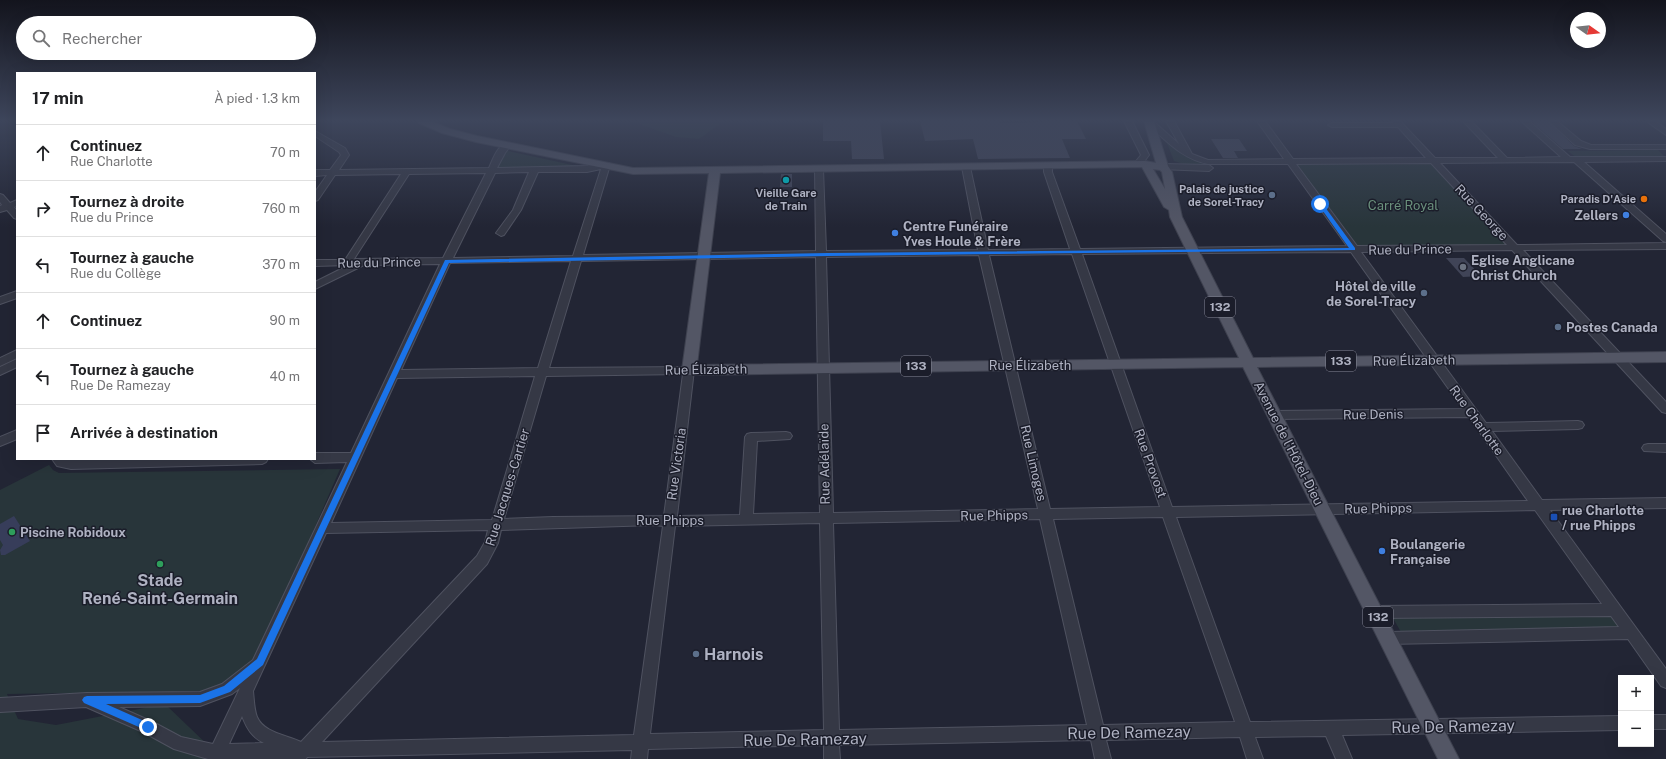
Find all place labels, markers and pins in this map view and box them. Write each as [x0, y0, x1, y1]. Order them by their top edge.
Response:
marker: Vieille Gare de Train [781, 175, 791, 185]
place label: Palais de justice de Sorel-Tracy [1179, 183, 1265, 208]
place label: Vieille Gare de Train [756, 187, 816, 212]
marker: Palais de justice de Sorel-Tracy [1267, 190, 1277, 200]
place label: Paradis D'Asie [1561, 193, 1636, 205]
marker: Paradis D'Asie [1639, 194, 1649, 204]
place label: Zellers [1574, 208, 1618, 223]
marker: Zellers [1621, 210, 1631, 220]
place label: Centre Funéraire Yves Houle & Frère [903, 219, 1021, 249]
marker: Centre Funéraire Yves Houle & Frère [890, 228, 900, 238]
place label: Eglise Anglicane Christ Church [1471, 253, 1575, 283]
marker: Eglise Anglicane Christ Church [1458, 262, 1468, 272]
place label: Hôtel de ville de Sorel-Tracy [1326, 279, 1417, 309]
marker: Hôtel de ville de Sorel-Tracy [1419, 288, 1429, 298]
place label: Postes Canada [1566, 320, 1658, 335]
marker: Postes Canada [1553, 322, 1563, 332]
place label: rue Charlotte / rue Phipps [1562, 503, 1644, 533]
marker: rue Charlotte / rue Phipps [1549, 512, 1559, 522]
place label: Piscine Robidoux [20, 525, 126, 540]
marker: Piscine Robidoux [7, 527, 17, 537]
place label: Boulangerie Française [1390, 537, 1465, 567]
marker: Boulangerie Française [1377, 546, 1387, 556]
marker: Stade René-Saint-Germain [155, 559, 165, 569]
place label: Stade René-Saint-Germain [82, 571, 238, 608]
place label: Harnois [704, 645, 763, 664]
marker: Harnois [691, 649, 701, 659]

